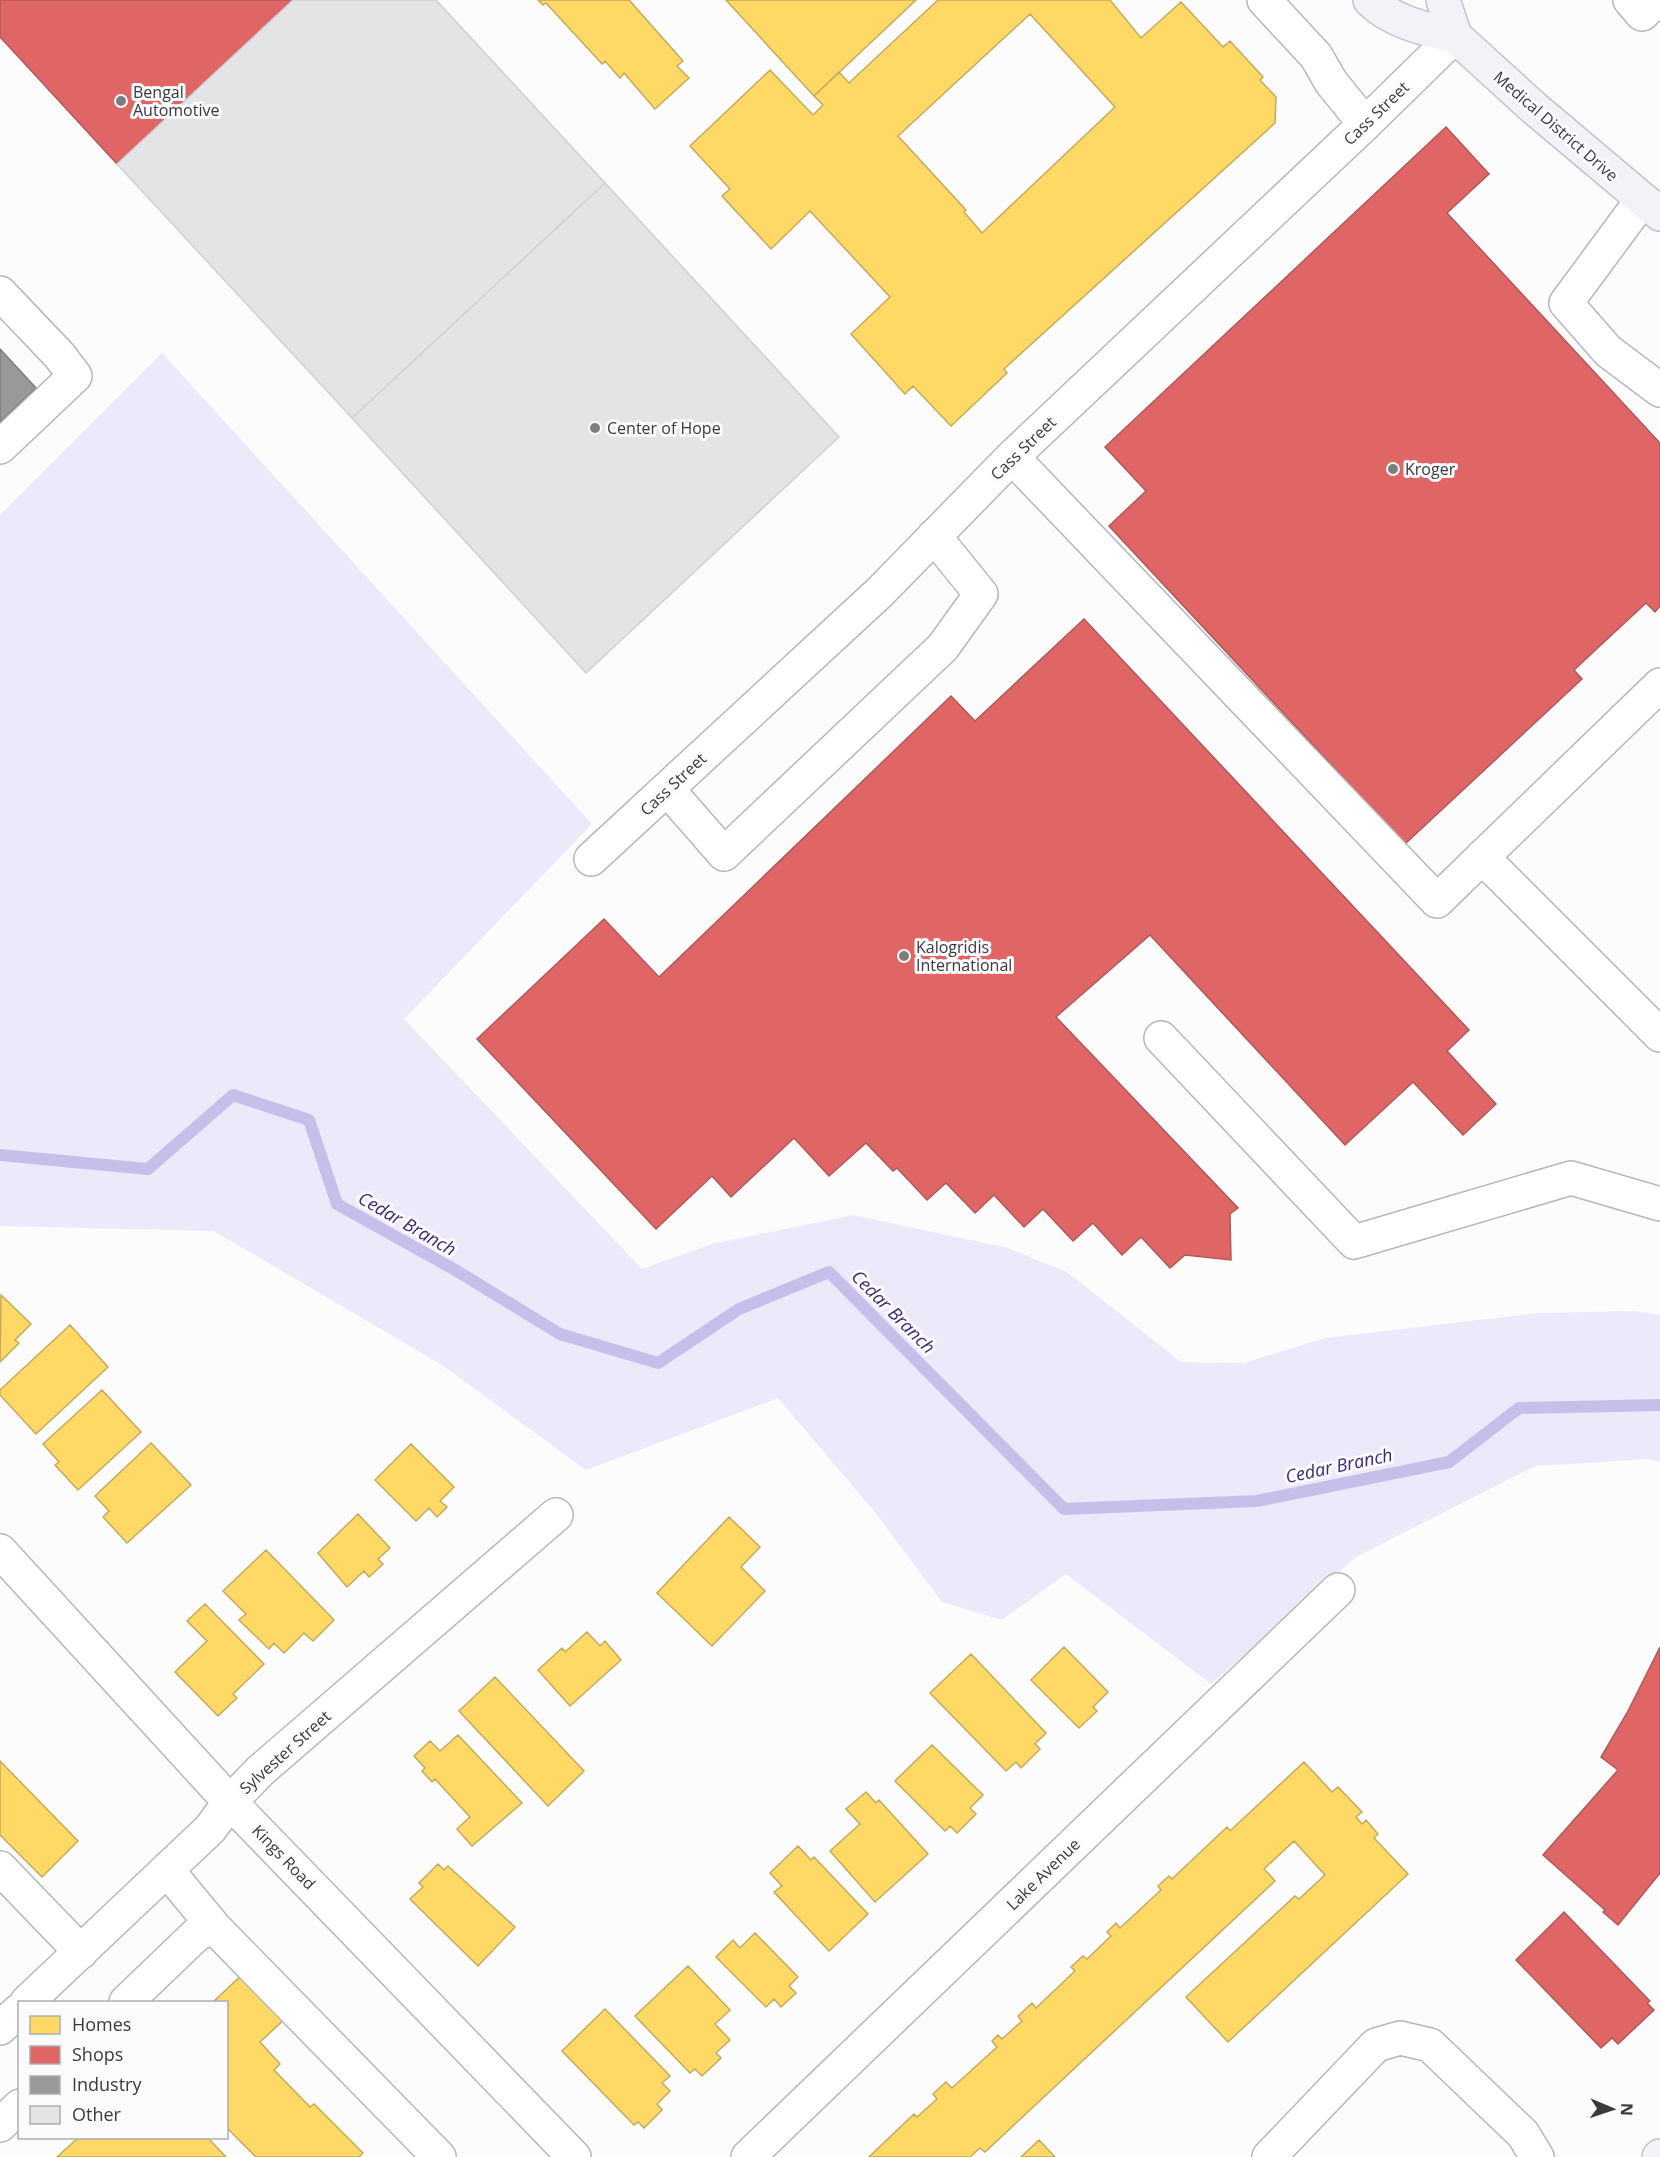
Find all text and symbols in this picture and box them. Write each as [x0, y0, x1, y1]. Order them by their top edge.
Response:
street label: Medical District Drive [1489, 66, 1623, 186]
street label: Cass Street [1338, 76, 1414, 150]
place label: Bengal Automotive [133, 81, 219, 121]
marker: Bengal Automotive [114, 94, 128, 108]
street label: Cass Street [985, 411, 1061, 485]
place label: Center of Hope [607, 417, 721, 439]
marker: Center of Hope [588, 421, 602, 435]
place label: Kroger [1405, 458, 1456, 480]
marker: Kroger [1386, 462, 1400, 476]
street label: Cass Street [635, 747, 711, 820]
place label: Kalogridis International [916, 936, 1012, 976]
marker: Kalogridis International [897, 949, 911, 963]
water label: Cedar Branch [354, 1186, 461, 1261]
water label: Cedar Branch [847, 1264, 941, 1358]
water label: Cedar Branch [1283, 1442, 1395, 1488]
street label: Sylvester Street [235, 1705, 335, 1799]
street label: Kings Road [248, 1820, 320, 1894]
street label: Lake Avenue [1001, 1833, 1085, 1915]
legend [18, 2001, 228, 2139]
text: Homes [72, 2012, 131, 2036]
text: Shops [72, 2042, 123, 2066]
text: Industry [72, 2072, 142, 2096]
north arrow [1582, 2079, 1642, 2139]
text: Other [72, 2102, 122, 2126]
text: N [1616, 2103, 1638, 2116]

